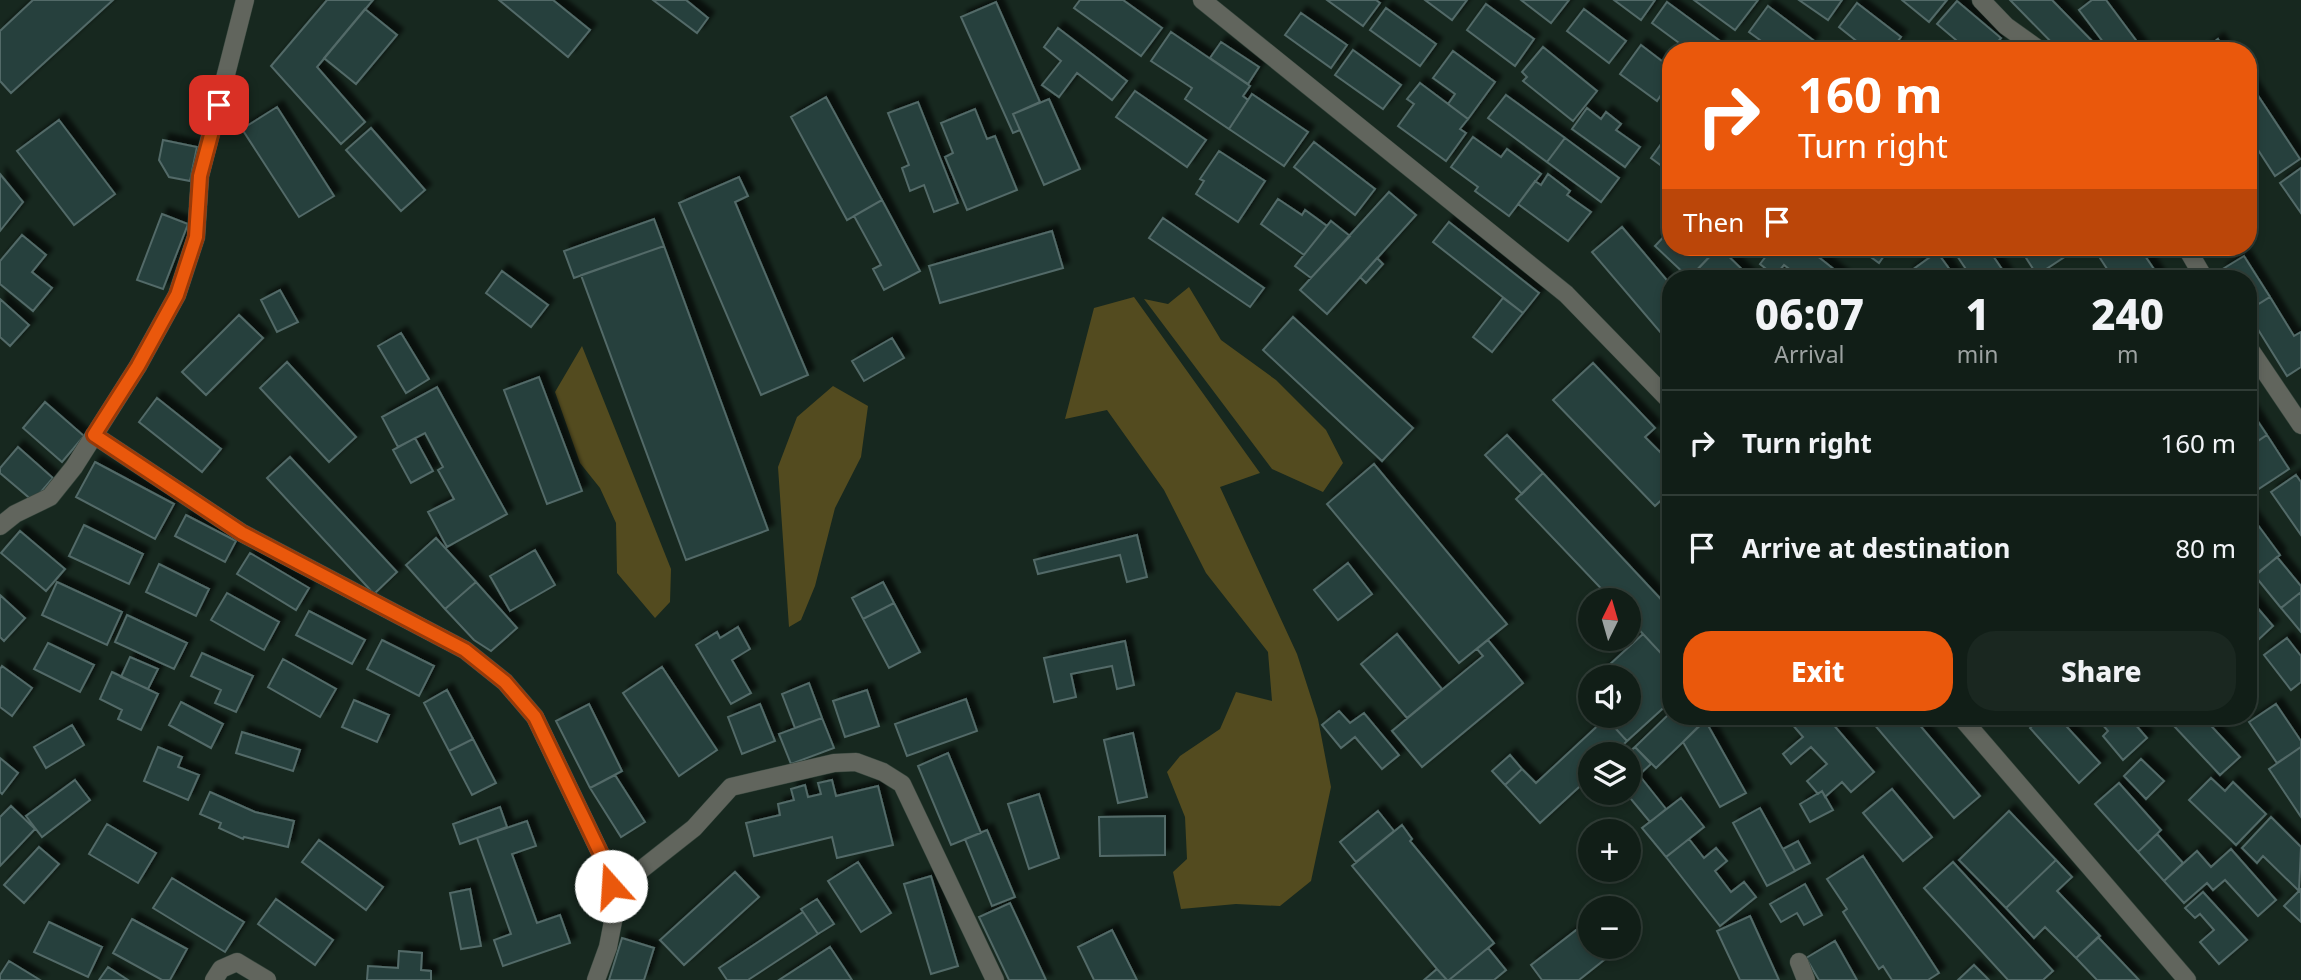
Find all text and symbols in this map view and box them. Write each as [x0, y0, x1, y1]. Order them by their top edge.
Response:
text: 160 m [1798, 61, 1943, 127]
icon: right [1683, 70, 1774, 161]
pin [189, 75, 249, 135]
icon: arrive [200, 86, 238, 124]
text: Turn right [1798, 124, 1948, 167]
icon: arrive [1758, 203, 1796, 241]
text: Then [1683, 204, 1744, 240]
text: 06:07 [1755, 285, 1864, 342]
text: 1 [1965, 285, 1990, 342]
text: 240 [2091, 285, 2164, 342]
text: Arrival [1774, 338, 1844, 370]
text: min [1957, 338, 1998, 370]
text: m [2117, 338, 2138, 370]
icon: right [1683, 424, 1721, 462]
text: Turn right [1742, 425, 1872, 461]
text: 160 m [2160, 425, 2236, 461]
icon: arrive [1683, 529, 1721, 567]
text: Arrive at destination [1742, 530, 2011, 566]
text: 80 m [2175, 530, 2236, 566]
north arrow [1578, 588, 1642, 651]
map controls [1578, 588, 1641, 959]
button: Exit [1683, 631, 1953, 711]
button: Share [1967, 631, 2236, 711]
button: sound [1578, 665, 1641, 728]
button: layers [1578, 742, 1641, 805]
button: + [1578, 819, 1641, 882]
position arrow [574, 849, 648, 923]
button: − [1578, 896, 1641, 959]

